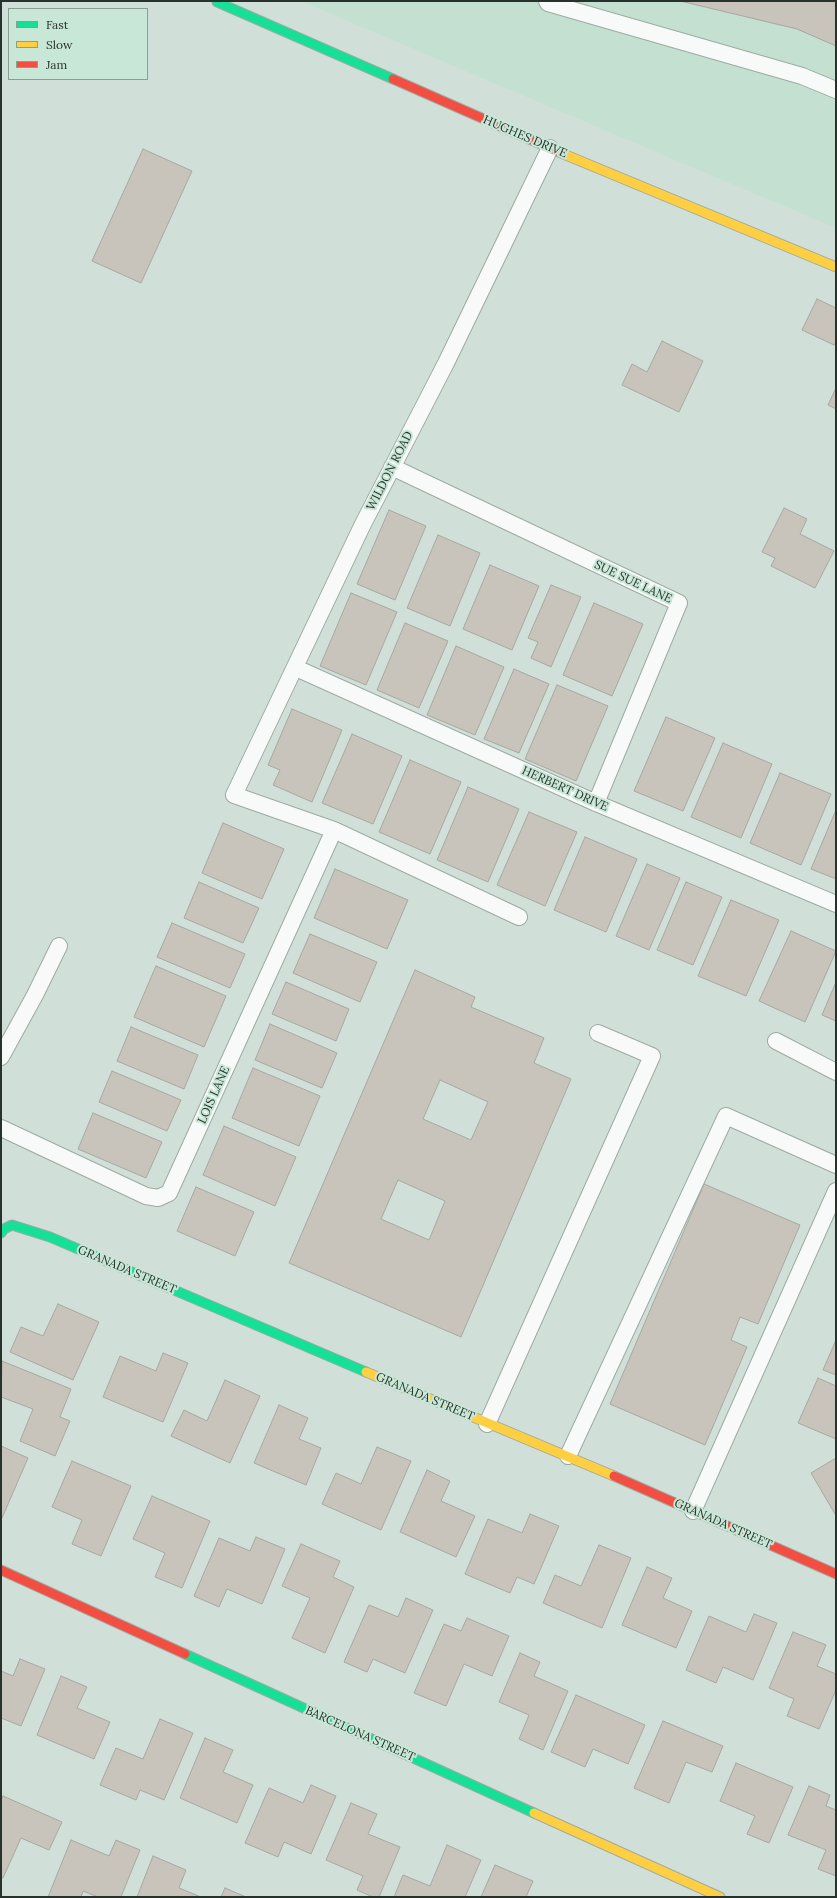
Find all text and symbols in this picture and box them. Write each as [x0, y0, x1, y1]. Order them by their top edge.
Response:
legend [8, 8, 148, 80]
text: Fast [46, 17, 69, 32]
text: Slow [46, 37, 73, 52]
text: Jam [46, 57, 67, 72]
street label: HUGHES DRIVE [481, 113, 569, 161]
street label: WILDON ROAD [364, 429, 416, 513]
street label: SUE SUE LANE [592, 558, 674, 606]
street label: HERBERT DRIVE [519, 763, 611, 815]
street label: LOIS LANE [195, 1064, 233, 1126]
street label: GRANADA STREET [76, 1243, 178, 1297]
street label: GRANADA STREET [374, 1370, 476, 1424]
street label: GRANADA STREET [672, 1496, 774, 1552]
street label: BARCELONA STREET [303, 1703, 417, 1765]

